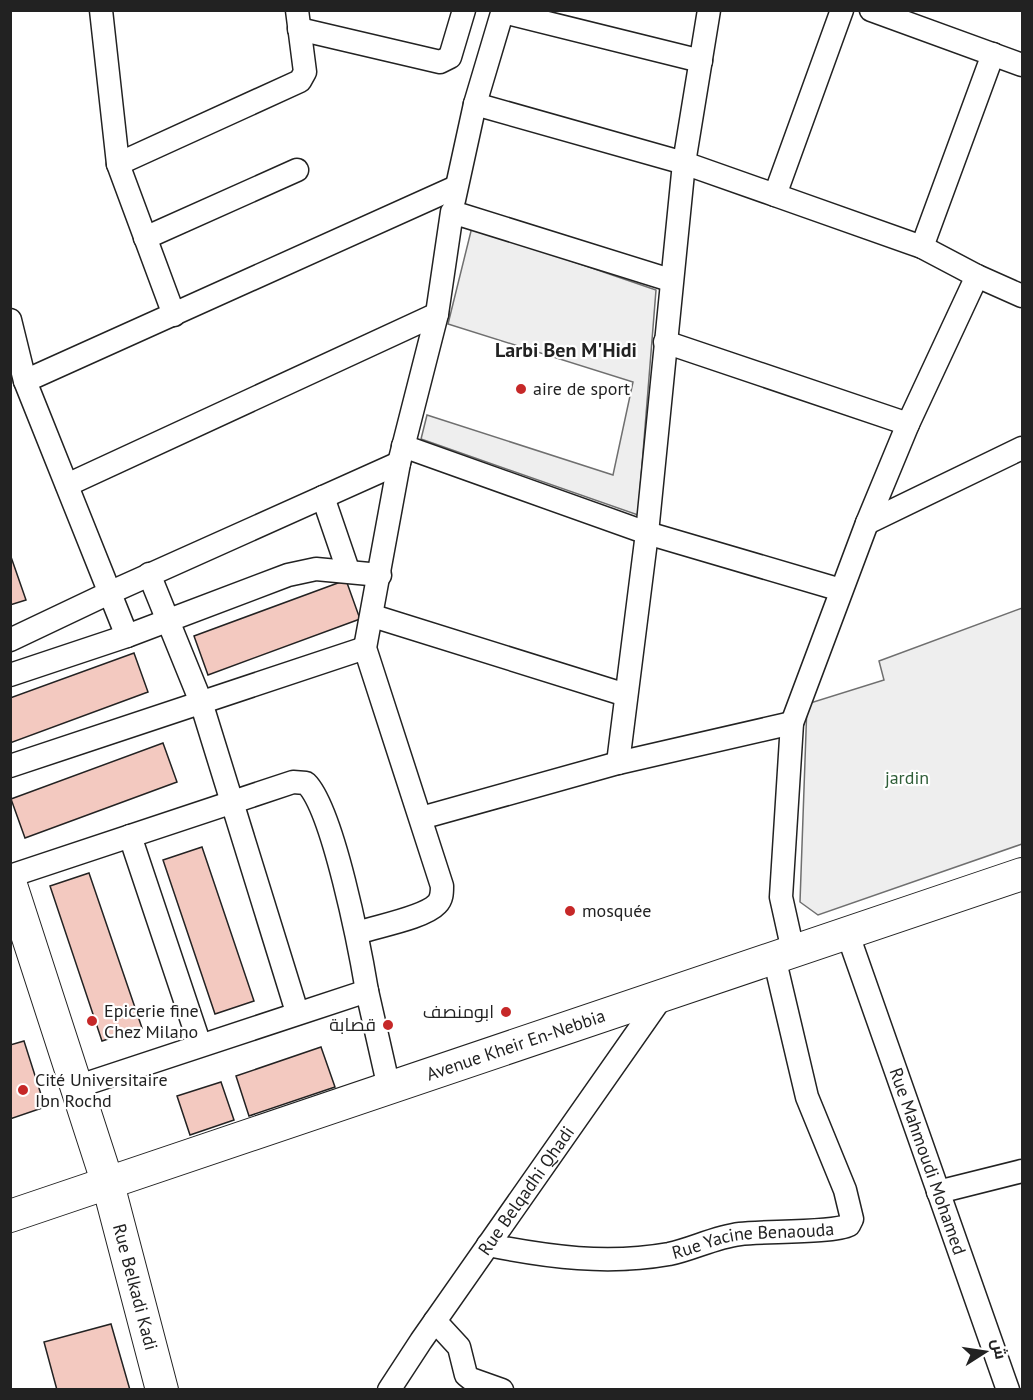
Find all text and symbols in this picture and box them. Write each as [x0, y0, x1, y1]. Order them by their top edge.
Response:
district label: Larbi Ben M'Hidi [495, 337, 637, 363]
place label: aire de sport [533, 377, 630, 400]
marker: aire de sport [514, 382, 528, 396]
park label: jardin [885, 766, 929, 789]
place label: mosquée [582, 899, 651, 922]
marker: mosquée [563, 904, 577, 918]
place label: Epicerie fine Chez Milano [104, 999, 199, 1043]
place label: ابومنصف [423, 1000, 494, 1023]
street label: Avenue Kheir En-Nebbia [423, 1004, 608, 1085]
marker: ابومنصف [499, 1005, 513, 1019]
place label: قصابة [329, 1013, 376, 1036]
marker: Epicerie fine Chez Milano [85, 1014, 99, 1028]
marker: قصابة [381, 1018, 395, 1032]
street label: Rue Mahmoudi Mohamed [885, 1064, 972, 1258]
place label: Cité Universitaire Ibn Rochd [35, 1068, 168, 1112]
marker: Cité Universitaire Ibn Rochd [16, 1083, 30, 1097]
street label: Rue Belqadhi Qhadi [473, 1121, 579, 1260]
street label: Rue Yacine Benaouda [669, 1217, 835, 1264]
street label: Rue Belkadi Kadi [108, 1221, 163, 1353]
north arrow [955, 1322, 1015, 1382]
text: ش [988, 1337, 1012, 1361]

